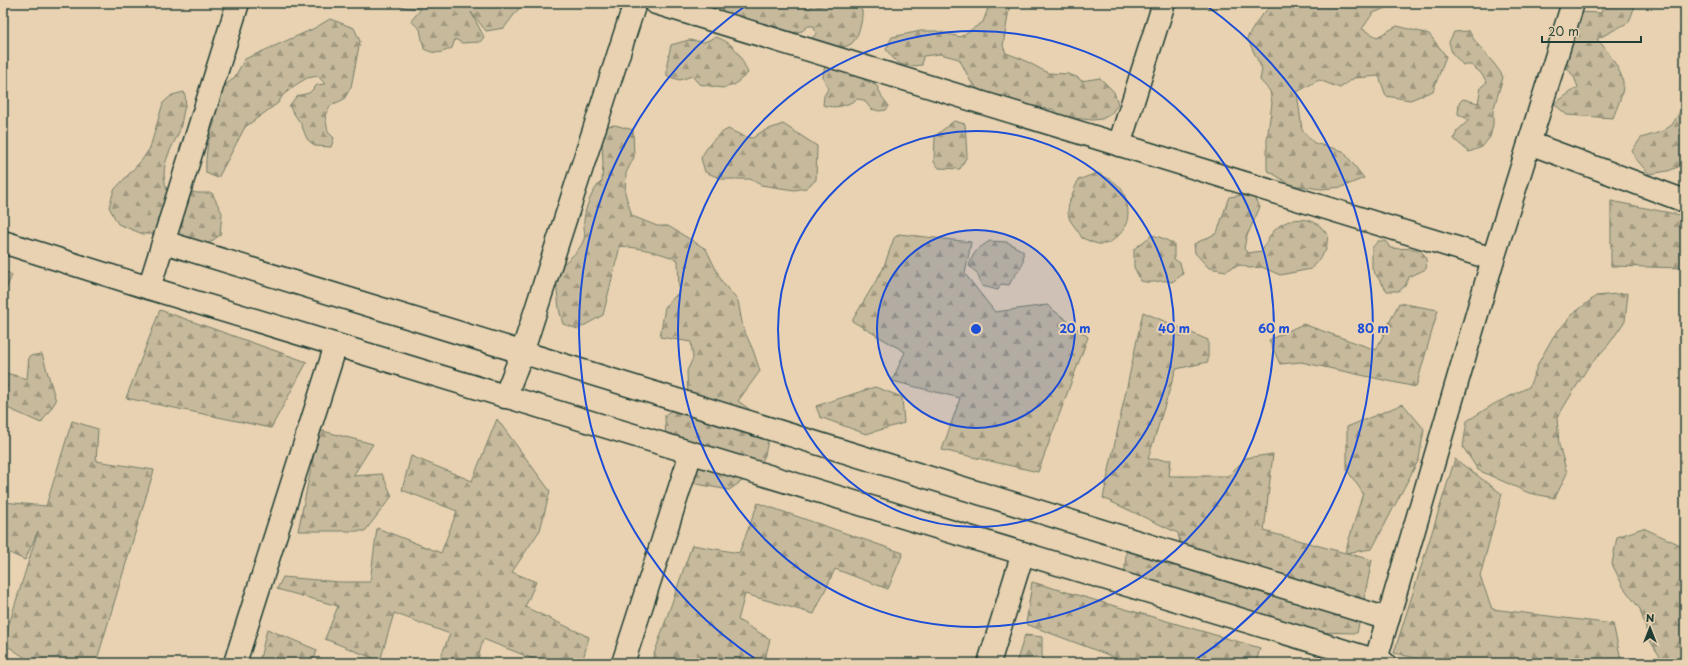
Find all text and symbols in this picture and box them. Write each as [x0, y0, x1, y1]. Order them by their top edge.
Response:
scale bar [1542, 18, 1641, 44]
text: 20 m [1548, 22, 1579, 40]
text: 20 m [1059, 319, 1091, 337]
text: 40 m [1158, 319, 1190, 337]
text: 60 m [1258, 319, 1290, 337]
text: 80 m [1357, 319, 1389, 337]
centre of rings [969, 322, 983, 336]
north arrow [1630, 608, 1670, 648]
text: N [1646, 609, 1655, 626]

